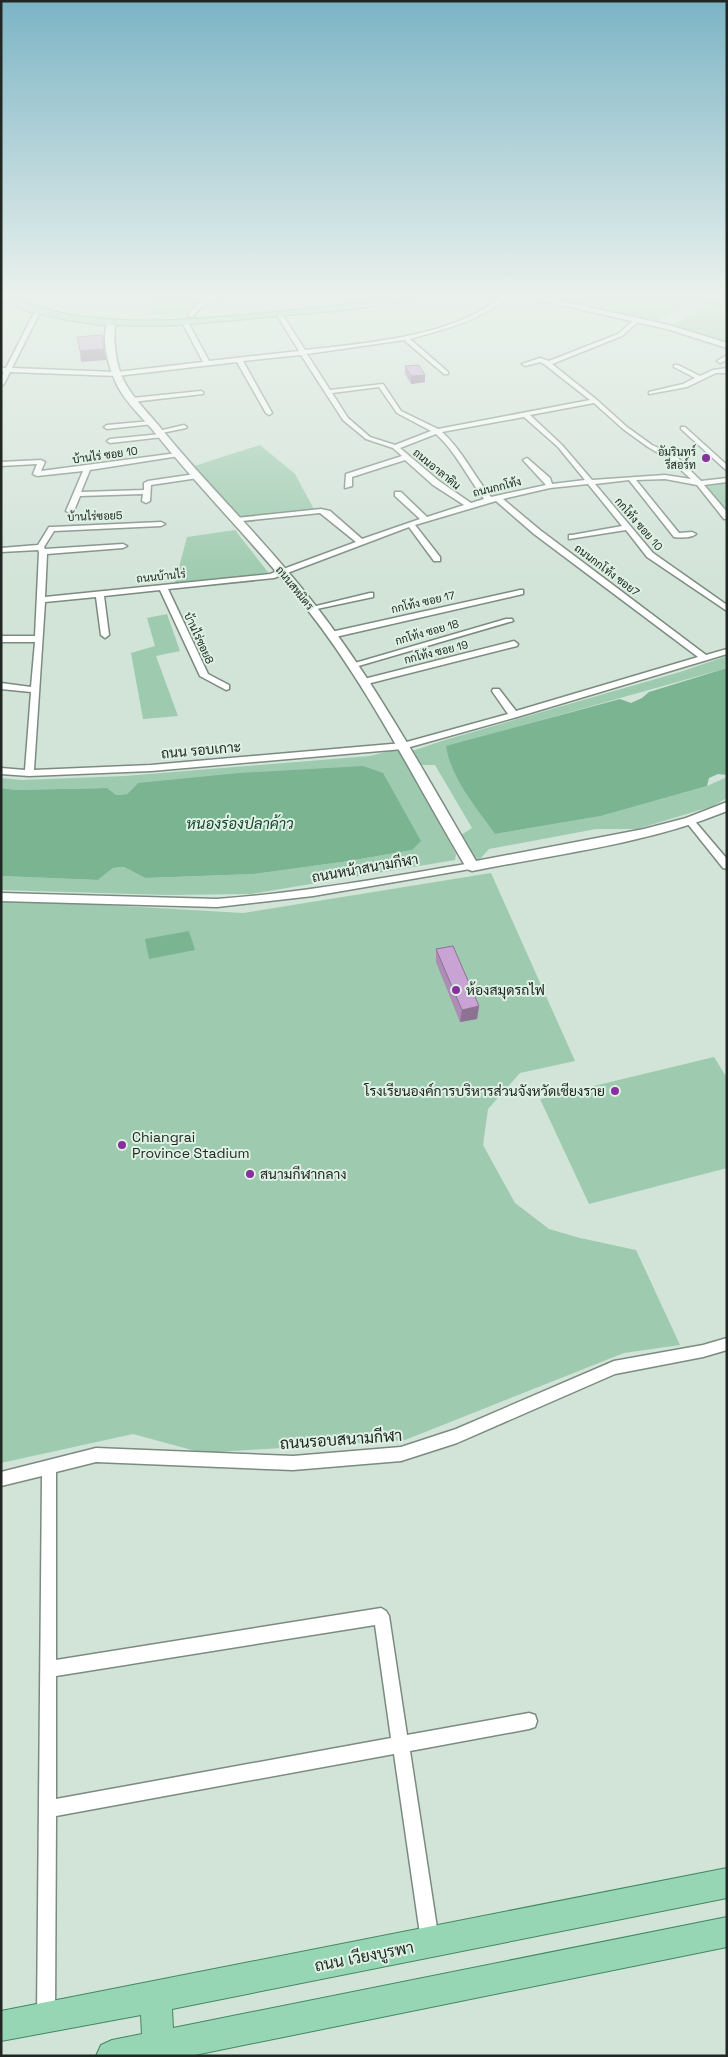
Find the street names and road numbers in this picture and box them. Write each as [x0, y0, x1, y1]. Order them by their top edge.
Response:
street label: บ้านไร่ ซอย 10 [71, 442, 139, 467]
street label: ถนนอาลาดิน [410, 445, 464, 493]
street label: ถนนกกโท้ง [471, 473, 523, 500]
street label: กกโท้ง ซอย 10 [612, 494, 667, 553]
street label: บ้านไร่ซอย5 [67, 507, 123, 524]
street label: ถนนกกโท้ง ซอย7 [572, 540, 643, 599]
street label: ถนนสหมิตร [273, 563, 317, 613]
street label: ถนนบ้านไร่ [136, 565, 186, 586]
street label: กกโท้ง ซอย 17 [390, 587, 456, 616]
street label: บ้านไร่ซอย8 [181, 609, 218, 666]
street label: กกโท้ง ซอย 18 [393, 615, 461, 648]
street label: กกโท้ง ซอย 19 [402, 636, 470, 667]
street label: ถนน รอบเกาะ [160, 738, 242, 762]
street label: ถนนหน้าสนามกีฬา [310, 850, 420, 886]
street label: ถนนรอบสนามกีฬา [279, 1424, 403, 1454]
street label: ถนน เวียงบูรพา [312, 1936, 416, 1977]

